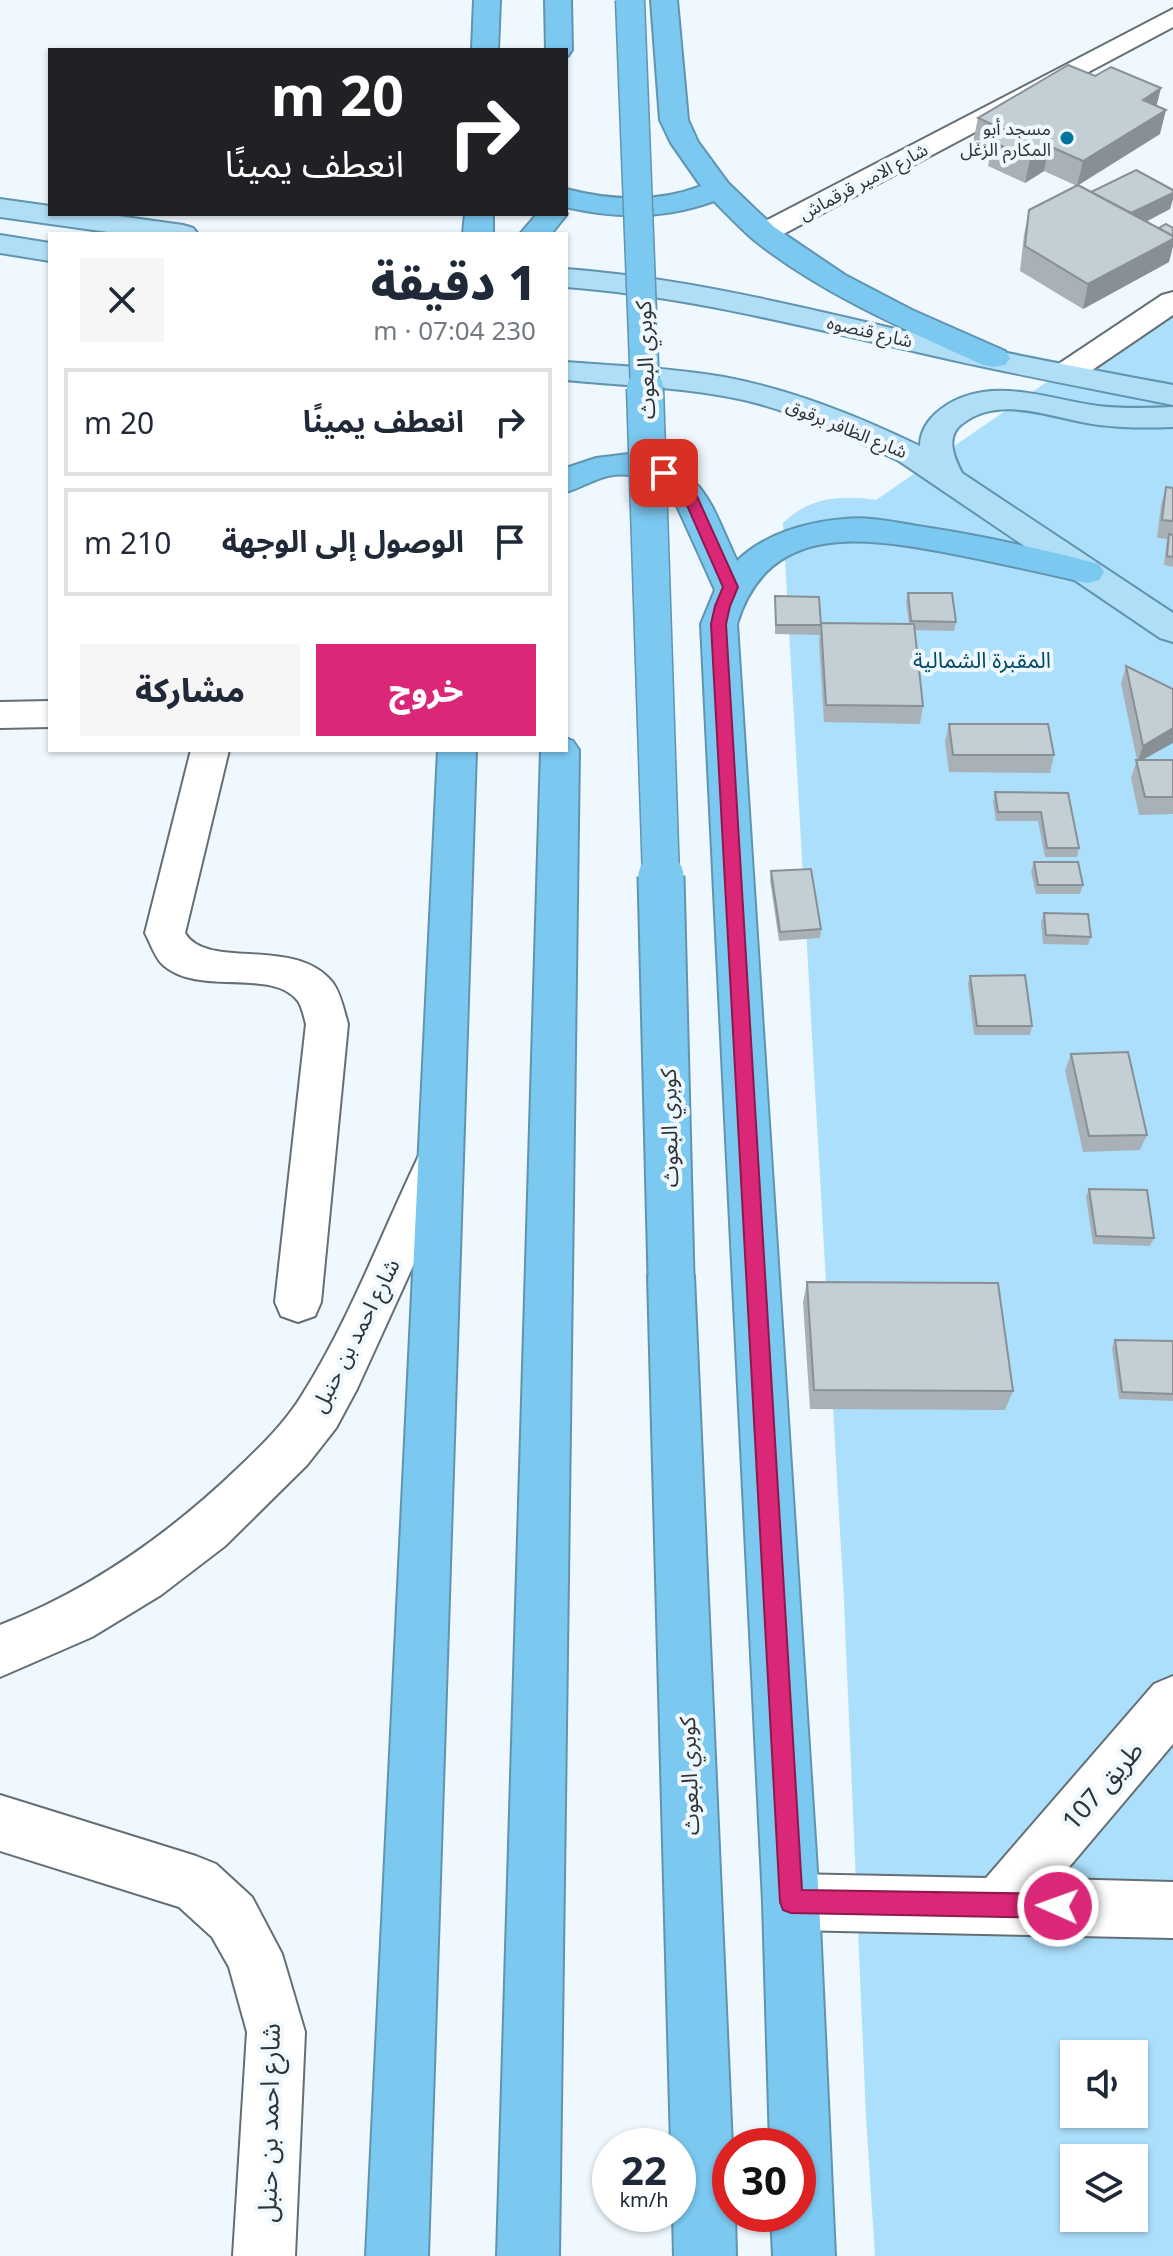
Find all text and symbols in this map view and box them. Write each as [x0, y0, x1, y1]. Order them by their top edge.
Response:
text: 20 m [271, 56, 404, 132]
icon: right [432, 80, 536, 184]
place label: مسجد أبو المكارم الزغل [960, 116, 1051, 164]
marker: مسجد أبو المكارم الزغل [1058, 129, 1076, 147]
street label: شارع الامير قرقماش [794, 137, 933, 228]
text: انعطف يمينًا [225, 139, 404, 188]
text: 1 دقيقة [370, 249, 536, 314]
button: close [80, 258, 164, 342]
street label: كوبري البعوث [627, 299, 664, 420]
street label: شارع قنصوه [824, 310, 915, 355]
text: 230 m · 07:04 [373, 312, 536, 348]
street label: شارع الظافر برقوق [782, 393, 911, 466]
text: انعطف يمينًا [303, 400, 464, 441]
icon: right [488, 400, 532, 444]
text: 20 m [84, 402, 154, 443]
pin [630, 439, 698, 507]
icon: arrive [642, 451, 686, 495]
text: الوصول إلى الوجهة [222, 520, 464, 561]
icon: arrive [488, 520, 532, 564]
text: 210 m [84, 522, 171, 563]
button: مشاركة [80, 644, 300, 736]
button: خروج [316, 644, 536, 736]
park label: المقبرة الشمالية [913, 644, 1051, 674]
street label: كوبري البعوث [652, 1067, 687, 1188]
street label: شارع احمد بن حنبل [302, 1253, 408, 1418]
street label: كوبري البعوث [671, 1715, 708, 1836]
street label: طريق 107 [1053, 1733, 1151, 1837]
position arrow [1016, 1864, 1100, 1948]
street label: شارع احمد بن حنبل [248, 2023, 290, 2223]
map controls [1060, 2040, 1148, 2232]
button: sound [1060, 2040, 1148, 2128]
speed limit sign: 30 [712, 2128, 816, 2232]
text: 22 [621, 2142, 667, 2197]
button: layers [1060, 2144, 1148, 2232]
text: km/h [619, 2186, 669, 2213]

